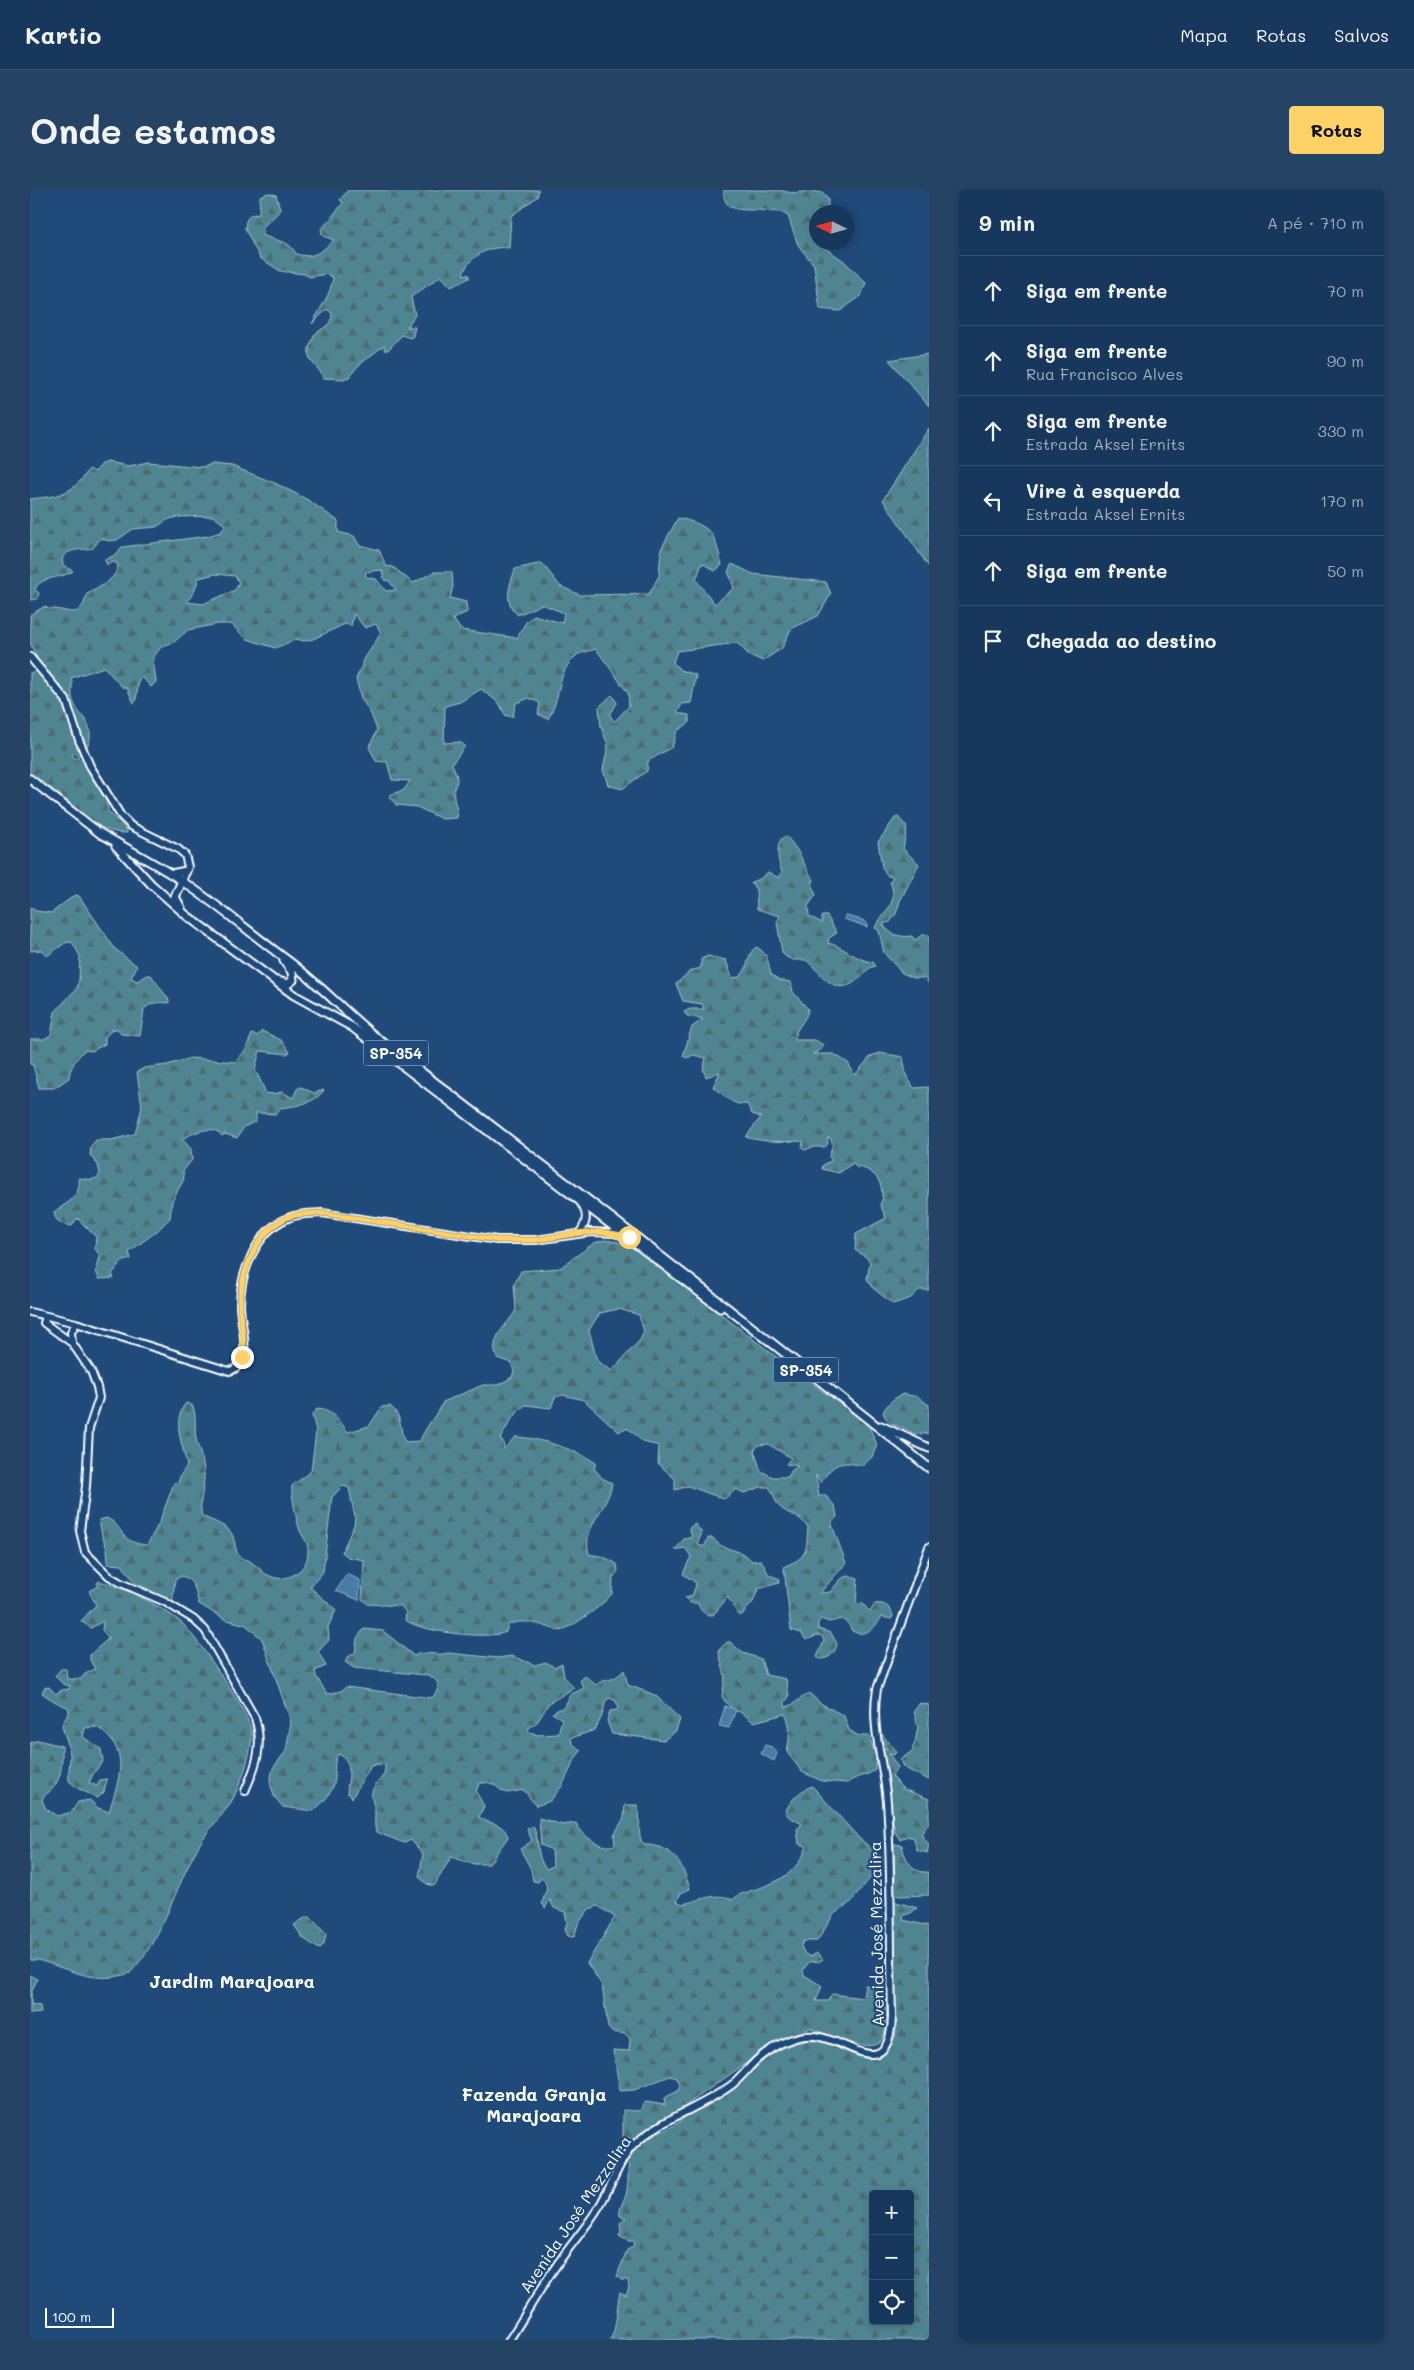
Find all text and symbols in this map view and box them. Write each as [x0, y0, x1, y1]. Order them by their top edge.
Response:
text: Kartio [25, 19, 101, 50]
text: Mapa [1180, 23, 1228, 47]
text: Rotas [1256, 23, 1306, 47]
text: Salvos [1334, 23, 1389, 47]
button: Rotas [1289, 106, 1384, 154]
text: Onde estamos [30, 107, 276, 153]
north arrow [809, 205, 854, 250]
text: 9 min [979, 209, 1035, 236]
text: A pé · 710 m [1267, 212, 1364, 233]
icon: ahead [979, 277, 1007, 305]
text: Siga em frente [1026, 278, 1167, 303]
text: 70 m [1327, 280, 1364, 301]
text: Siga em frente [1026, 338, 1167, 363]
icon: ahead [979, 347, 1007, 375]
text: 90 m [1327, 350, 1364, 371]
text: Rua Francisco Alves [1026, 363, 1183, 384]
text: Siga em frente [1026, 408, 1167, 433]
icon: ahead [979, 417, 1007, 445]
text: 330 m [1318, 420, 1364, 441]
text: Estrada Aksel Ernits [1026, 433, 1185, 454]
text: Vire à esquerda [1026, 478, 1181, 503]
icon: left [979, 487, 1007, 515]
text: 170 m [1320, 490, 1364, 511]
text: Estrada Aksel Ernits [1026, 503, 1185, 524]
icon: ahead [979, 557, 1007, 585]
text: Siga em frente [1026, 558, 1167, 583]
text: 50 m [1327, 560, 1364, 581]
icon: arrive [979, 627, 1007, 655]
text: Chegada ao destino [1026, 628, 1216, 653]
road number: SP-354 [364, 1040, 428, 1066]
route start [618, 1226, 641, 1249]
route end [231, 1346, 254, 1369]
road number: SP-354 [774, 1358, 838, 1382]
street label: Avenida José Mezzalira [864, 1841, 888, 2027]
district label: Jardim Marajoara [149, 1969, 315, 1993]
district label: Fazenda Granja Marajoara [461, 2082, 607, 2127]
street label: Avenida José Mezzalira [515, 2131, 636, 2297]
map controls [869, 2190, 914, 2325]
button: + [869, 2190, 914, 2235]
button: − [869, 2235, 914, 2280]
button: locate [869, 2280, 914, 2325]
scale bar [45, 2305, 114, 2328]
text: 100 m [52, 2307, 91, 2326]

